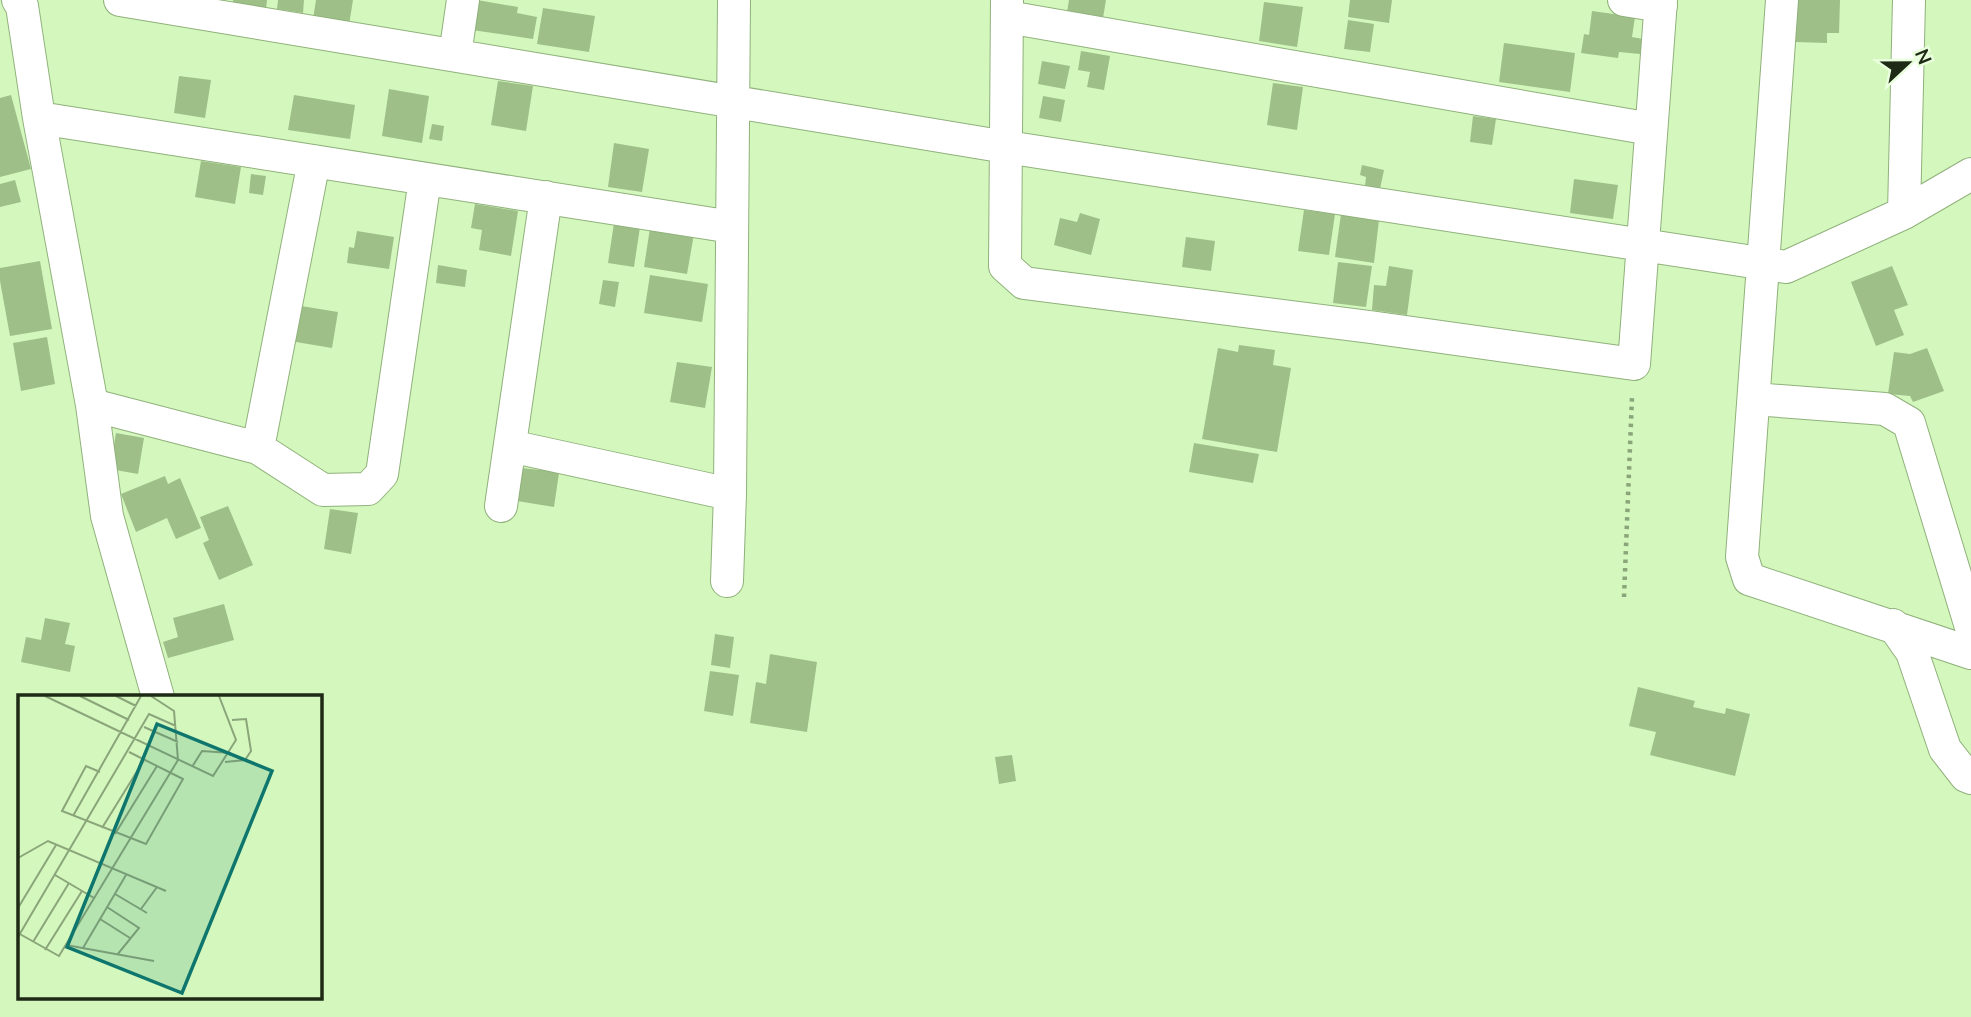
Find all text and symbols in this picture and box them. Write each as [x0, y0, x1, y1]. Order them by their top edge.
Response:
north arrow [1873, 28, 1943, 98]
text: N [1910, 45, 1938, 68]
inset map [18, 695, 322, 1000]

